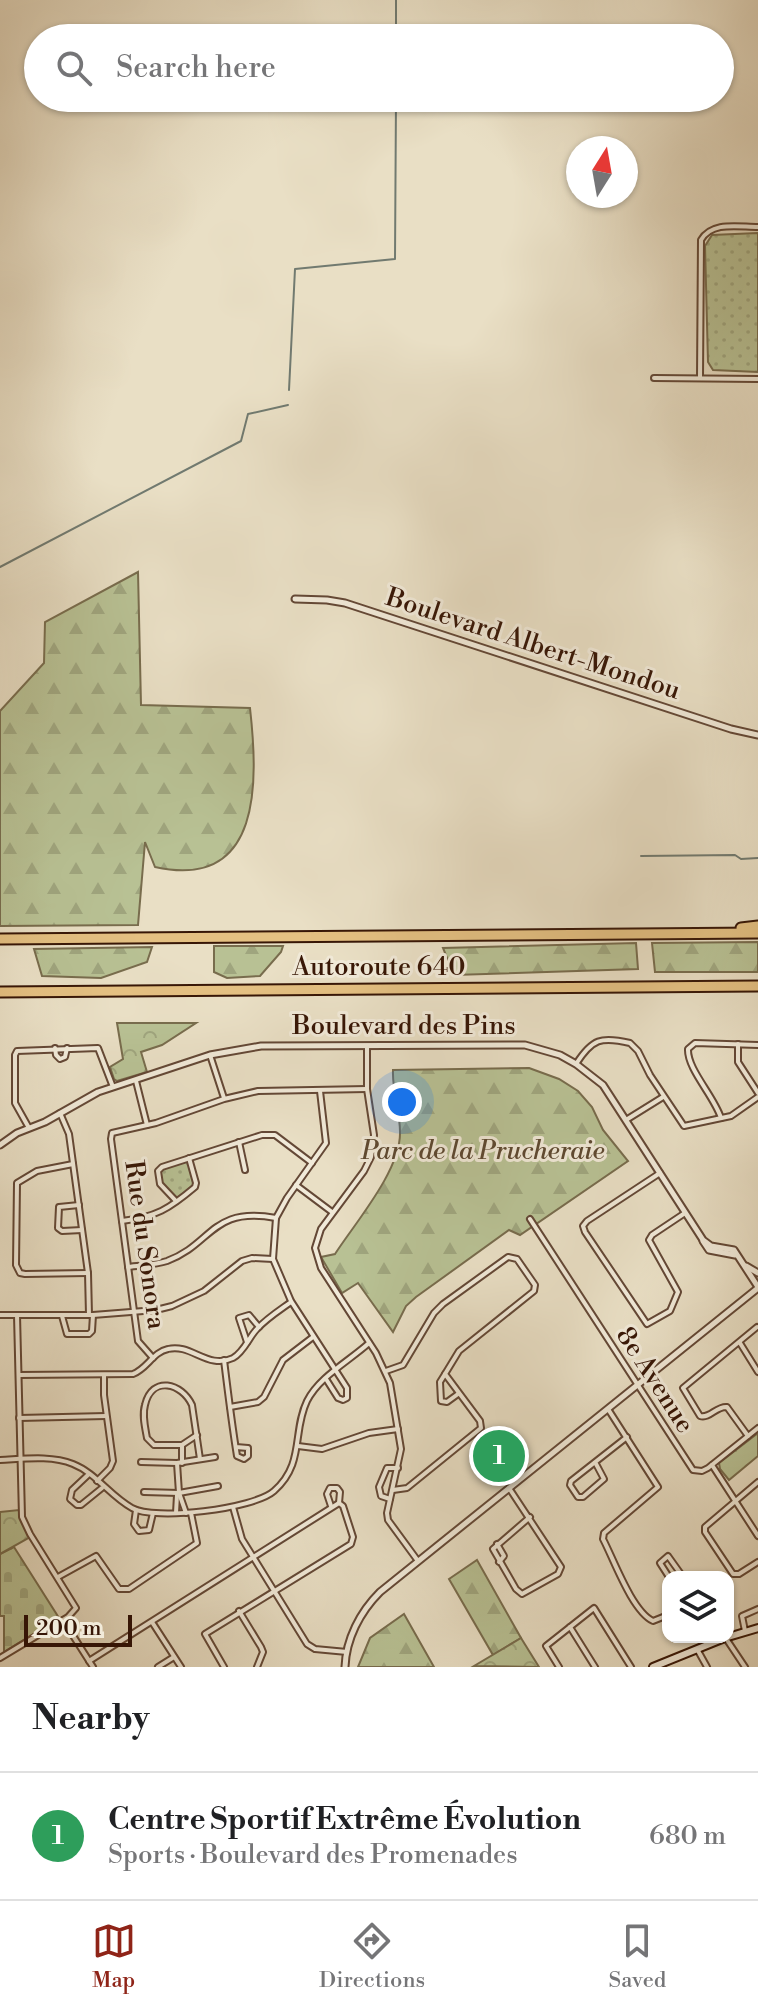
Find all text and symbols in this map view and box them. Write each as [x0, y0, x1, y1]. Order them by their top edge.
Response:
search box [24, 24, 734, 112]
icon: search [52, 46, 96, 90]
text: Search here [116, 49, 276, 87]
north arrow [566, 136, 638, 208]
street label: Boulevard Albert-Mondou [381, 581, 684, 707]
street label: Autoroute 640 [292, 951, 465, 983]
street label: Boulevard des Pins [291, 1010, 516, 1042]
your location [382, 1082, 422, 1122]
park label: Parc de la Prucheraie [360, 1135, 605, 1167]
street label: Rue du Sonora [117, 1159, 173, 1332]
street label: 8e Avenue [609, 1321, 701, 1439]
pin: 1 [473, 1426, 525, 1486]
map controls [662, 1571, 734, 1643]
button: layers [662, 1571, 734, 1643]
scale bar [24, 1611, 132, 1647]
text: 200 m [36, 1615, 102, 1642]
text: Nearby [32, 1698, 150, 1740]
text: Centre Sportif Extrême Évolution [108, 1801, 581, 1839]
text: 1 [52, 1820, 64, 1852]
text: 680 m [649, 1820, 726, 1852]
text: Sports · Boulevard des Promenades [108, 1839, 518, 1871]
tab: Map [92, 1919, 136, 1994]
tab: Directions [319, 1919, 425, 1994]
tab: Saved [609, 1919, 666, 1994]

